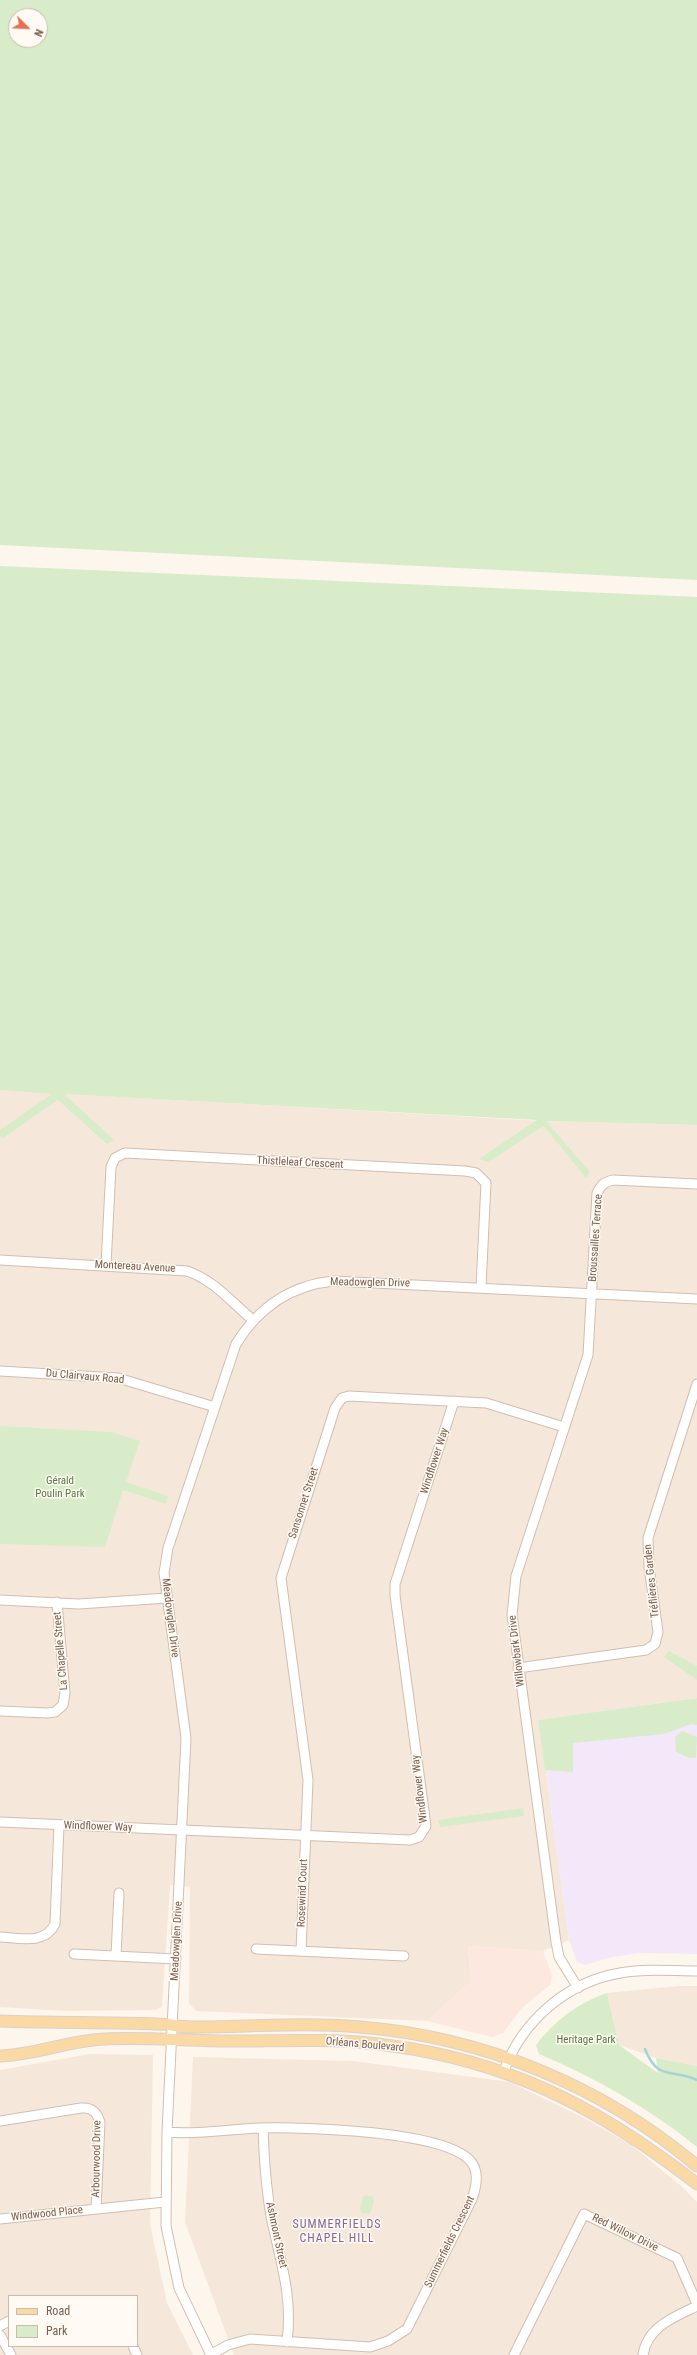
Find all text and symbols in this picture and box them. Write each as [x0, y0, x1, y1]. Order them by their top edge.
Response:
north arrow [8, 8, 48, 48]
text: N [31, 27, 46, 38]
street label: Thistleleaf Crescent [256, 1154, 344, 1172]
street label: Broussailles Terrace [586, 1194, 606, 1282]
street label: Montereau Avenue [94, 1258, 176, 1276]
street label: Meadowglen Drive [330, 1276, 410, 1290]
street label: Du Clairvaux Road [45, 1367, 125, 1387]
street label: Windflower Way [418, 1426, 452, 1496]
street label: Sansonnet Street [286, 1466, 322, 1540]
park label: Gérald Poulin Park [35, 1474, 85, 1500]
street label: Tréflières Garden [642, 1544, 662, 1618]
street label: Meadowglen Drive [159, 1578, 181, 1658]
street label: La Chapelle Street [51, 1611, 71, 1691]
street label: Willowbark Drive [506, 1614, 528, 1688]
street label: Windflower Way [409, 1754, 431, 1824]
street label: Windflower Way [63, 1819, 133, 1835]
street label: Rosewind Court [295, 1859, 311, 1927]
street label: Meadowglen Drive [168, 1901, 186, 1981]
park label: Heritage Park [556, 2033, 616, 2047]
street label: Orléans Boulevard [325, 2035, 405, 2055]
street label: Arbourwood Drive [90, 2120, 104, 2198]
street label: Summerfields Crescent [422, 2194, 478, 2290]
street label: Ashmont Street [263, 2201, 289, 2269]
street label: Windwood Place [11, 2204, 83, 2224]
street label: Red Willow Drive [590, 2211, 660, 2255]
district label: SUMMERFIELDS CHAPEL HILL [293, 2218, 381, 2246]
legend [8, 2295, 138, 2347]
text: Road [46, 2304, 70, 2318]
text: Park [46, 2324, 67, 2338]

